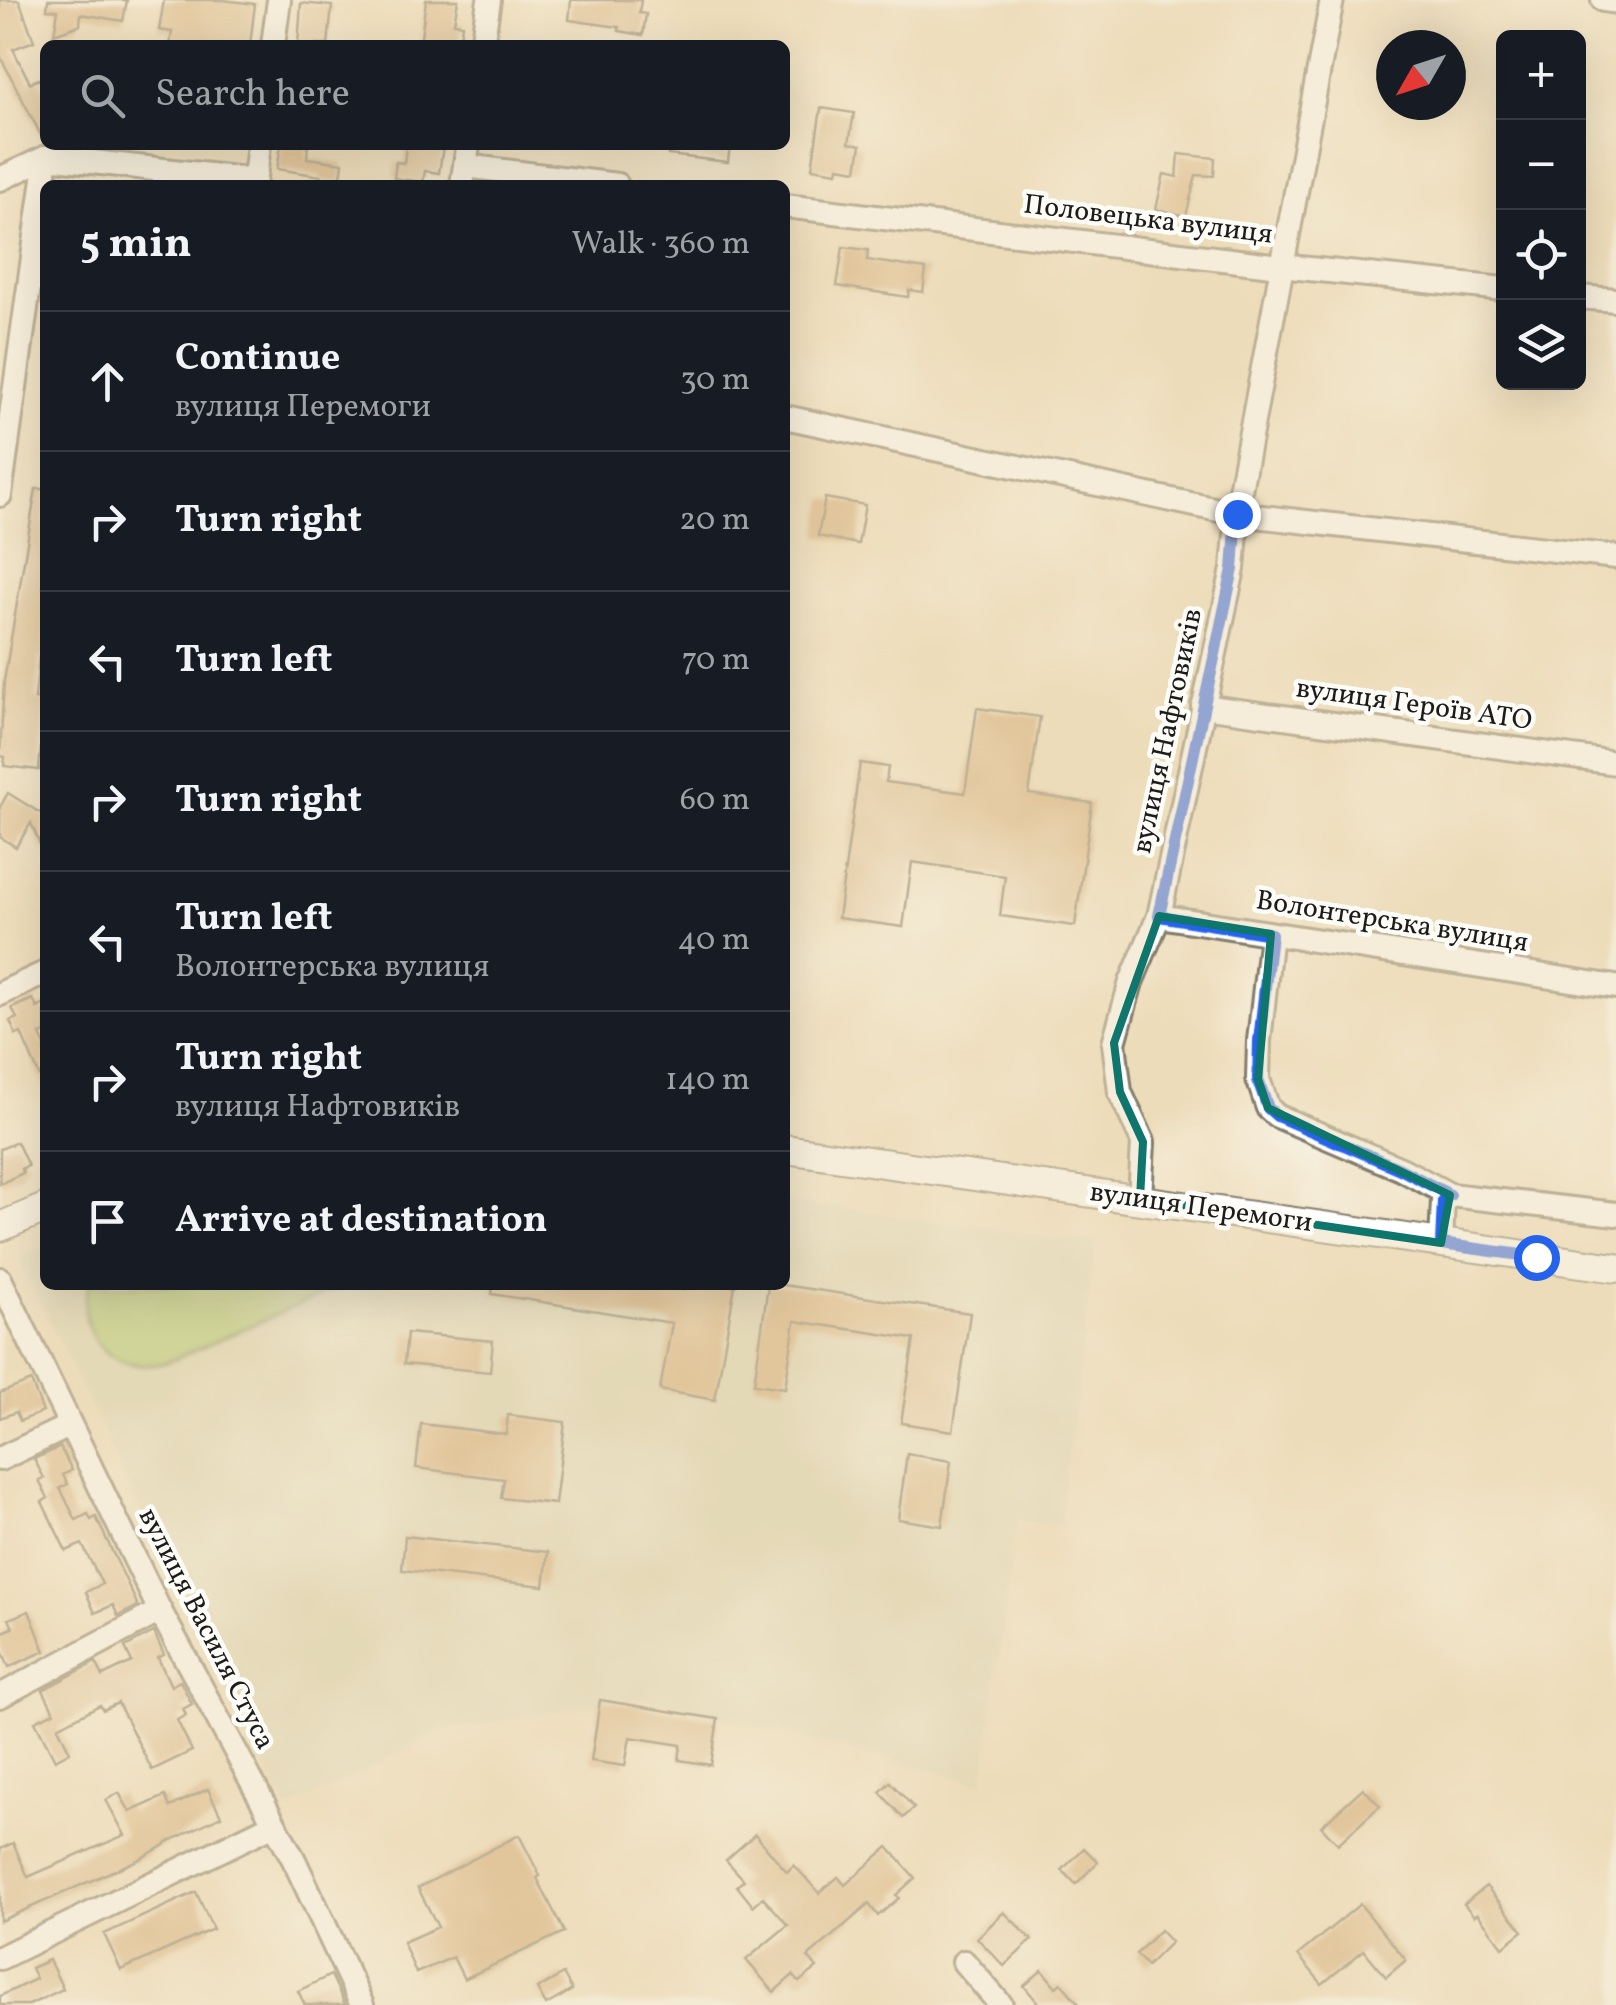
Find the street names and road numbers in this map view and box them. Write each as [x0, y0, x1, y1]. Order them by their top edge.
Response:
street label: Половецька вулиця [1021, 185, 1275, 255]
street label: вулиця Нафтовиків [1123, 605, 1213, 857]
street label: вулиця Героїв АТО [1294, 669, 1534, 741]
street label: Волонтерська вулиця [1253, 881, 1531, 963]
street label: вулиця Перемоги [1087, 1173, 1315, 1243]
street label: вулиця Василя Стуса [128, 1501, 284, 1757]

